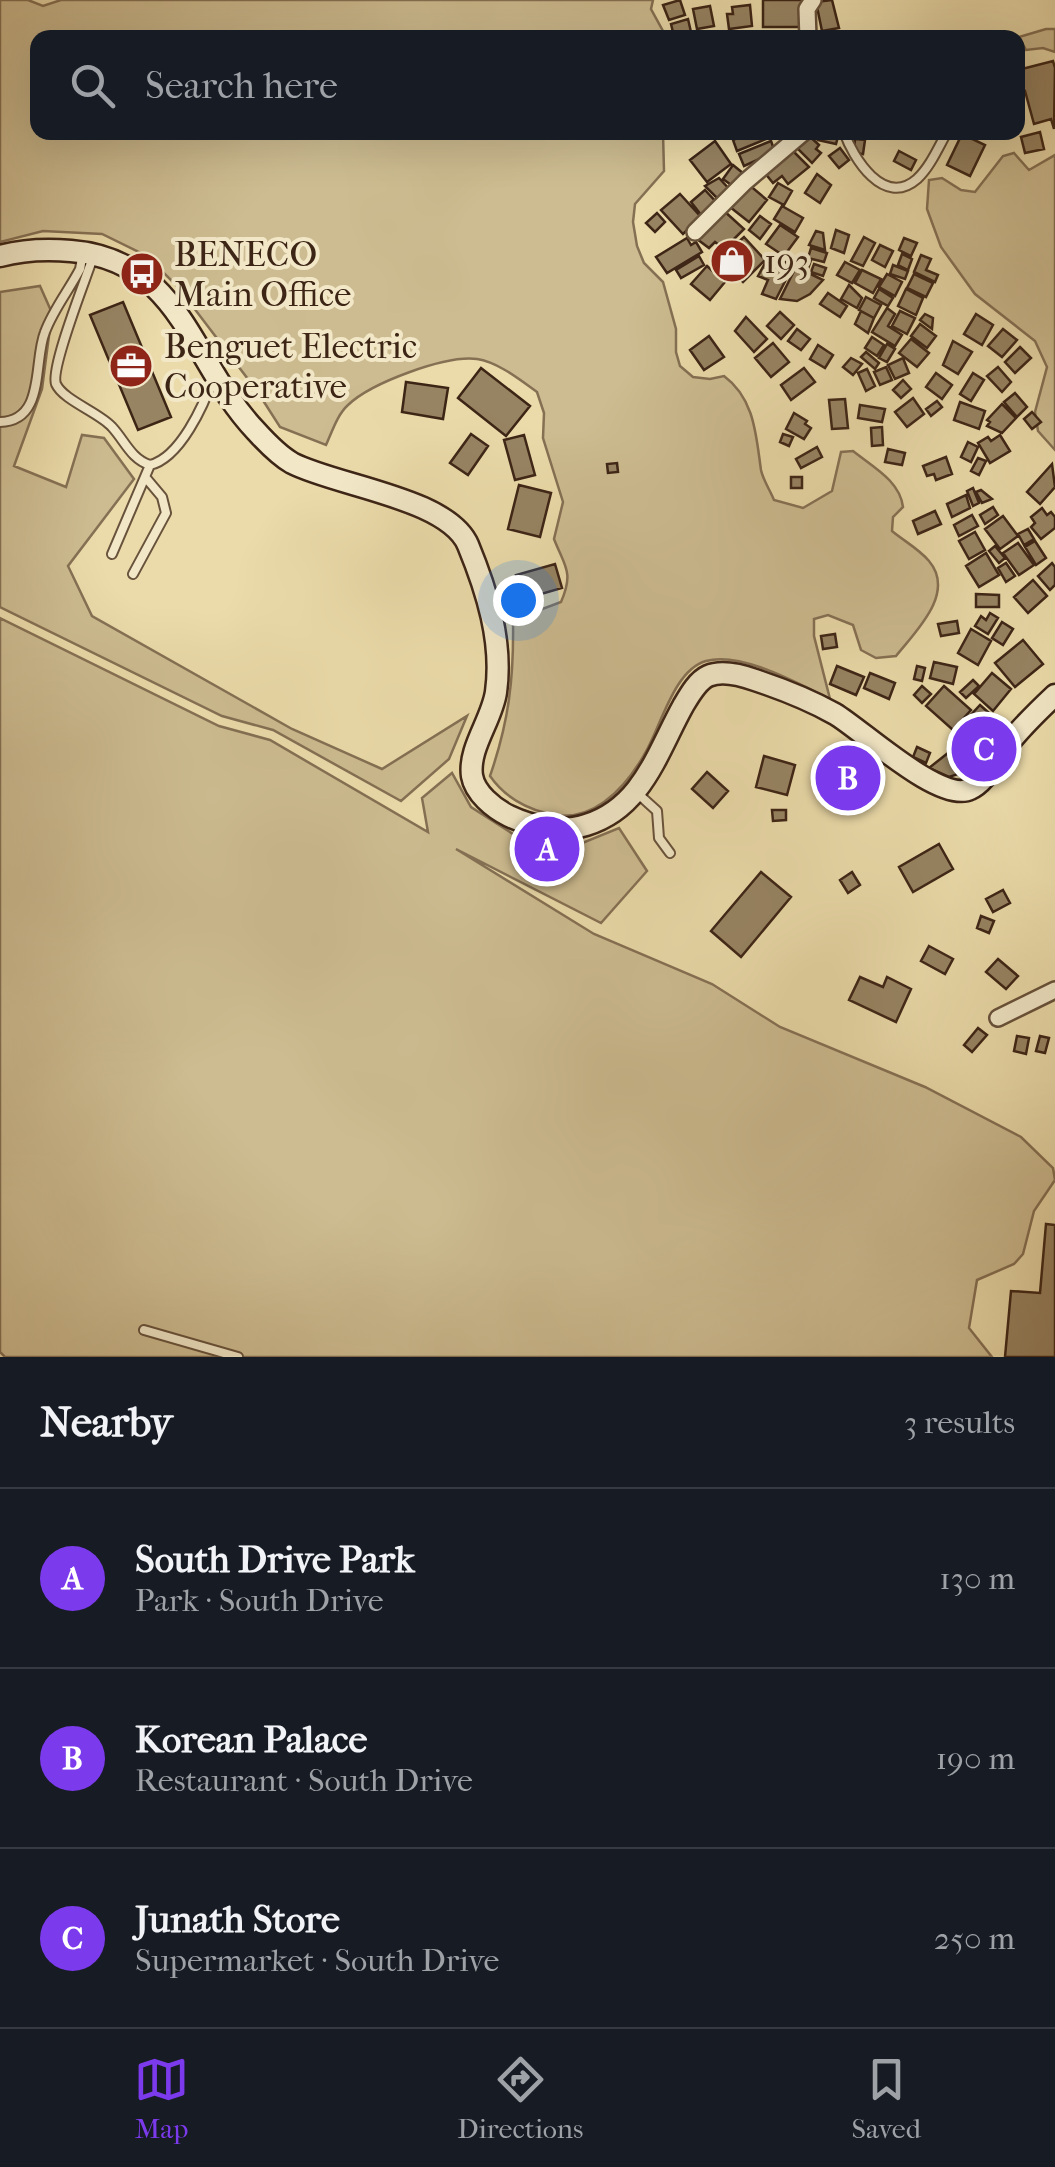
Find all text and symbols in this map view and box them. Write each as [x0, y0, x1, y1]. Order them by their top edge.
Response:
search box [30, 30, 1025, 140]
icon: search [65, 58, 120, 113]
text: Search here [145, 63, 338, 108]
place label: BENECO Main Office [174, 234, 351, 315]
shop icon: 193 [709, 238, 755, 284]
place label: 193 [764, 241, 809, 282]
bus stop icon: BENECO Main Office [119, 251, 165, 297]
place label: Benguet Electric Cooperative [164, 326, 417, 407]
office icon: Benguet Electric Cooperative [108, 343, 154, 389]
your location [493, 575, 544, 626]
pin: C [952, 712, 1016, 786]
pin: B [816, 740, 880, 816]
pin: A [514, 812, 580, 886]
text: Nearby [40, 1398, 172, 1447]
text: 3 results [904, 1404, 1015, 1441]
text: South Drive Park [135, 1537, 415, 1582]
text: A [62, 1560, 83, 1597]
text: 130 m [939, 1560, 1015, 1597]
text: Park · South Drive [135, 1582, 384, 1619]
text: Korean Palace [135, 1717, 367, 1762]
text: B [62, 1740, 83, 1777]
text: 190 m [936, 1740, 1015, 1777]
text: Restaurant · South Drive [135, 1762, 473, 1799]
text: Junath Store [135, 1897, 340, 1942]
text: C [62, 1920, 83, 1957]
text: 250 m [934, 1920, 1015, 1957]
text: Supermarket · South Drive [135, 1942, 499, 1979]
tab: Map [134, 2052, 189, 2145]
tab: Directions [457, 2052, 583, 2145]
tab: Saved [851, 2052, 921, 2145]

